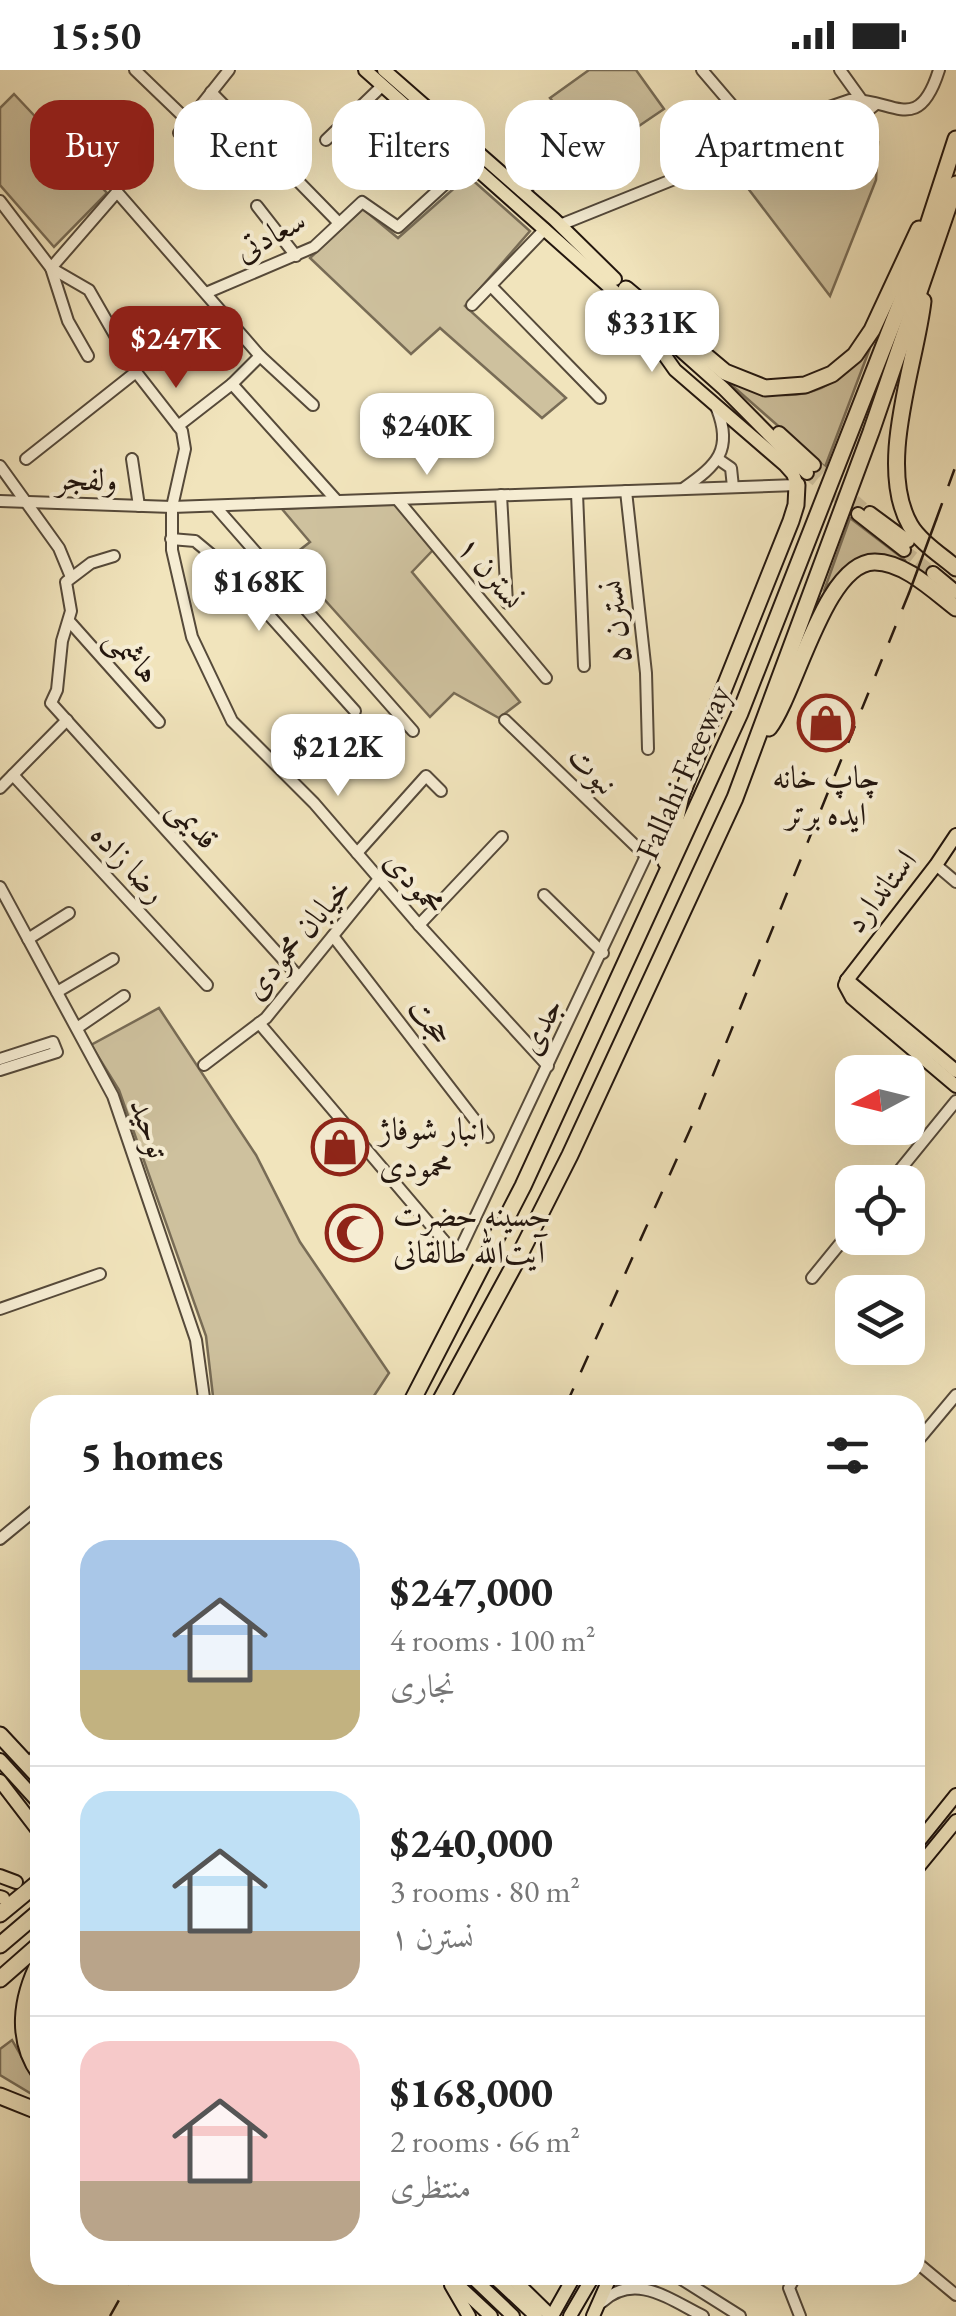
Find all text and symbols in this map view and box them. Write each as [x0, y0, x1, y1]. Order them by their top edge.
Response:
text: 15:50 [50, 11, 141, 60]
chip: Buy [30, 100, 154, 190]
chip: Rent [174, 100, 312, 190]
chip: Filters [332, 100, 485, 190]
chip: New [505, 100, 640, 190]
chip: Apartment [660, 100, 879, 190]
street label: سعادتی [227, 199, 313, 271]
pin: $331K [582, 290, 722, 375]
text: $331K [607, 301, 697, 343]
pin: $247K [106, 306, 246, 391]
text: $247K [131, 317, 221, 359]
pin: $240K [357, 393, 497, 478]
text: $240K [382, 404, 472, 446]
street label: ولفجر [53, 457, 118, 501]
street label: نسترن ۱ [448, 526, 534, 618]
pin: $168K [189, 549, 329, 634]
text: $168K [214, 560, 304, 602]
street label: نسترن ۵ [590, 578, 640, 666]
street label: هاشمی [96, 618, 170, 693]
street label: Fallahi Freeway [626, 677, 741, 866]
shop icon: چاپ خانه ایده برتر [796, 693, 856, 753]
pin: $212K [268, 714, 408, 799]
text: $212K [293, 725, 383, 767]
street label: نبوت [559, 736, 627, 804]
place label: چاپ خانه ایده برتر [772, 756, 880, 835]
street label: قدیمی [158, 788, 229, 859]
street label: رضا زاده [81, 814, 177, 912]
street label: محمودی [375, 841, 455, 923]
street label: استاندارد [834, 841, 926, 941]
street label: خیابان محمودی [234, 868, 360, 1008]
street label: حجت [399, 988, 463, 1054]
street label: جدی [508, 990, 572, 1062]
north arrow [835, 1055, 925, 1145]
map controls [835, 1055, 925, 1365]
street label: توحید [120, 1092, 180, 1165]
place label: انبار شوفاژ محمودی [376, 1108, 485, 1187]
shop icon: انبار شوفاژ محمودی [310, 1117, 370, 1177]
button: locate [835, 1165, 925, 1255]
place label: حسینه حضرت آیت‌الله طالقانی [393, 1194, 551, 1273]
mosque icon: حسینه حضرت آیت‌الله طالقانی [324, 1203, 384, 1263]
button: layers [835, 1275, 925, 1365]
text: 5 homes [80, 1428, 223, 1483]
icon: filters [820, 1428, 875, 1483]
text: $247,000 [390, 1564, 553, 1619]
icon: home [160, 1580, 280, 1700]
text: 4 rooms · 100 m² [390, 1619, 596, 1661]
text: نجاری [390, 1665, 455, 1707]
text: $240,000 [390, 1815, 553, 1870]
icon: home [160, 1831, 280, 1951]
text: 3 rooms · 80 m² [390, 1870, 580, 1912]
text: نسترن ۱ [390, 1916, 474, 1958]
text: $168,000 [390, 2065, 553, 2120]
icon: home [160, 2081, 280, 2201]
text: 2 rooms · 66 m² [390, 2120, 580, 2162]
text: منتظری [390, 2166, 471, 2208]

